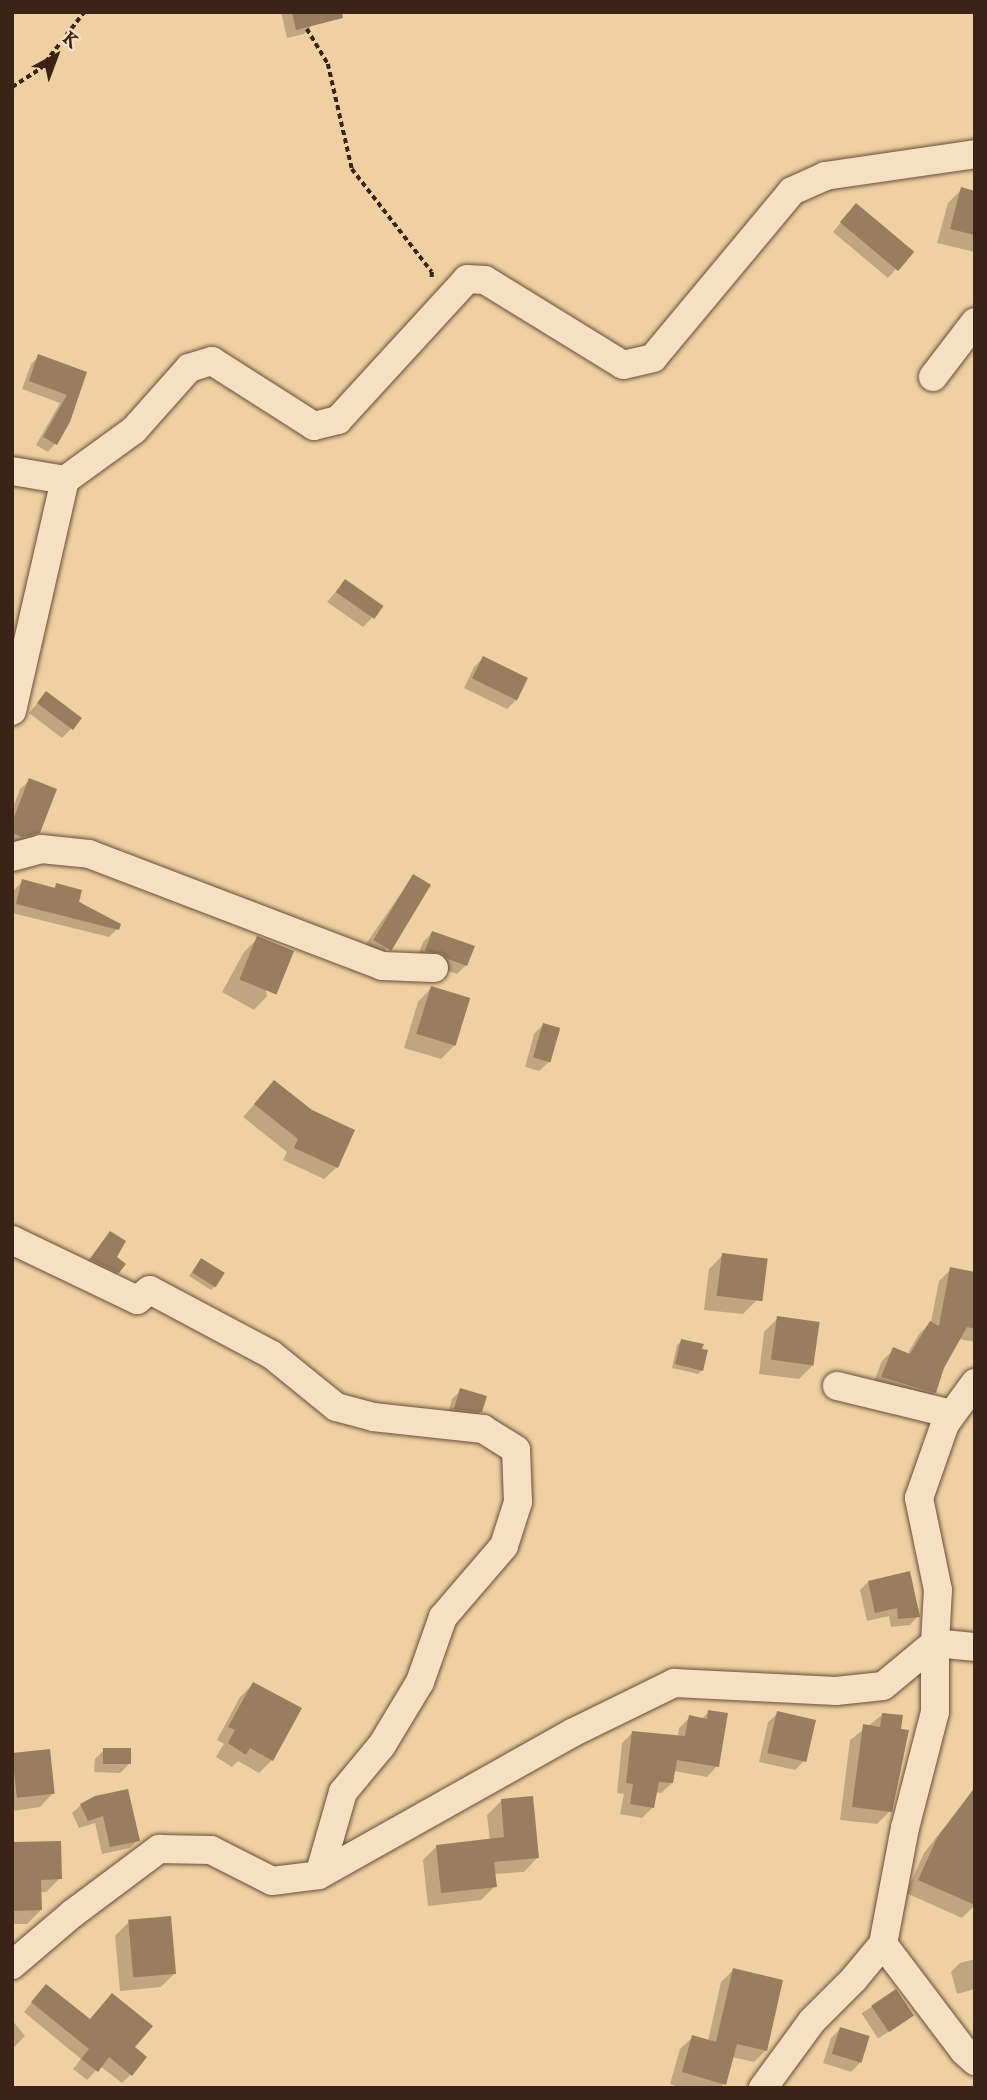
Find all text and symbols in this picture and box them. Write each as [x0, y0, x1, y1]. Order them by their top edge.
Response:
north arrow [21, 21, 91, 91]
text: K [57, 27, 83, 54]

